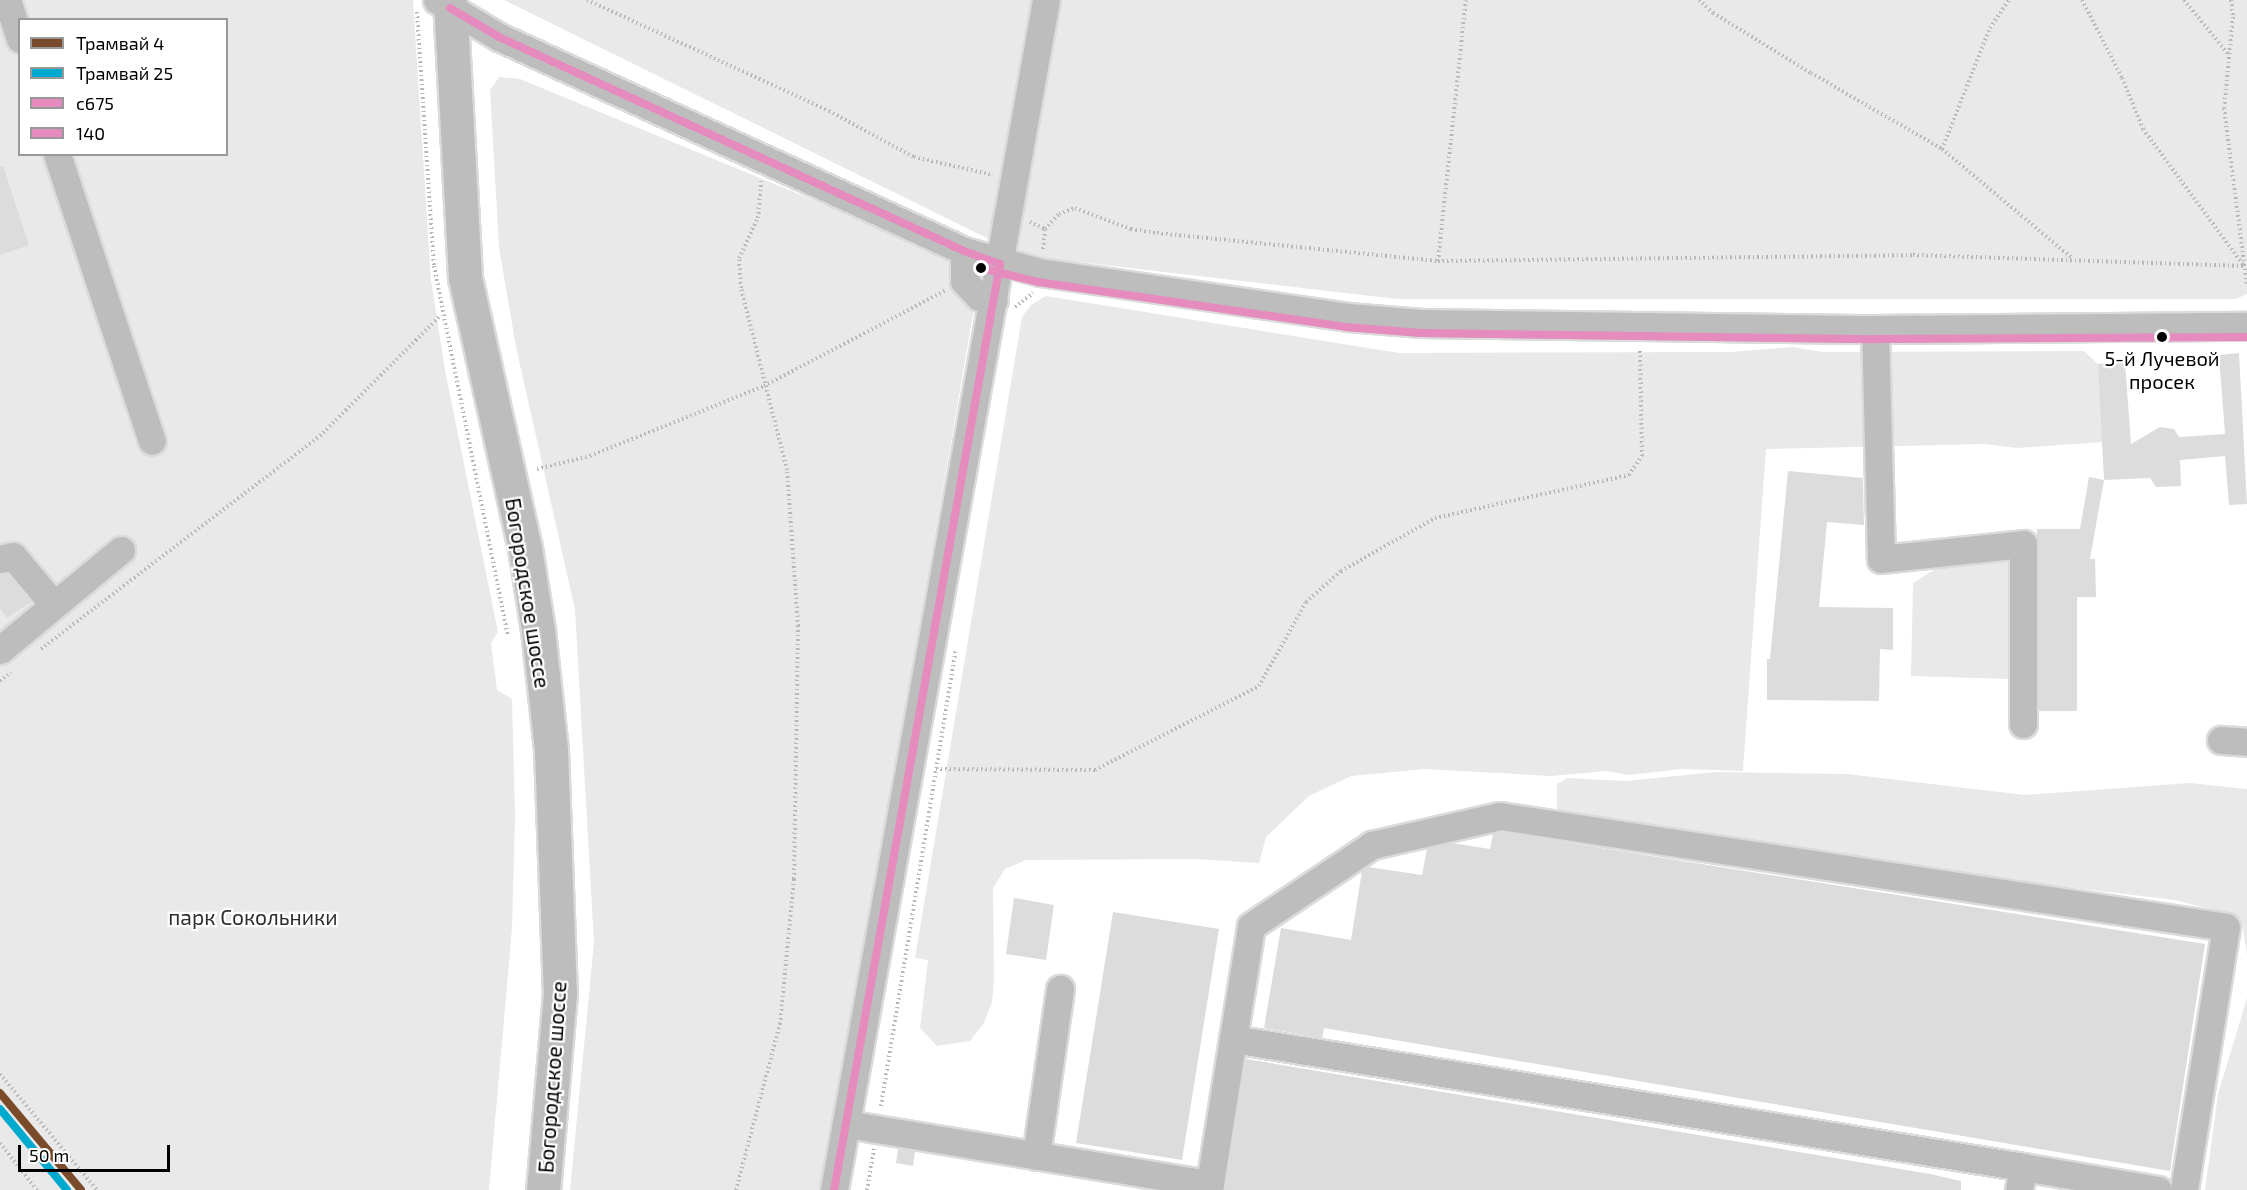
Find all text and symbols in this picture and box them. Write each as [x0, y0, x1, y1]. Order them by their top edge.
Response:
legend [18, 18, 228, 156]
text: Трамвай 4 [76, 32, 164, 54]
text: Трамвай 25 [76, 62, 173, 84]
text: с675 [76, 92, 114, 114]
text: 140 [76, 122, 105, 144]
unlabelled marker [975, 262, 987, 274]
marker: 5-й Лучевой просек [2156, 331, 2168, 343]
place label: 5-й Лучевой просек [2104, 346, 2220, 393]
street label: Богородское шоссе [501, 496, 555, 690]
park label: парк Сокольники [168, 904, 338, 930]
street label: Богородское шоссе [533, 980, 571, 1174]
scale bar [21, 1133, 172, 1171]
text: 50 m [29, 1144, 69, 1166]

